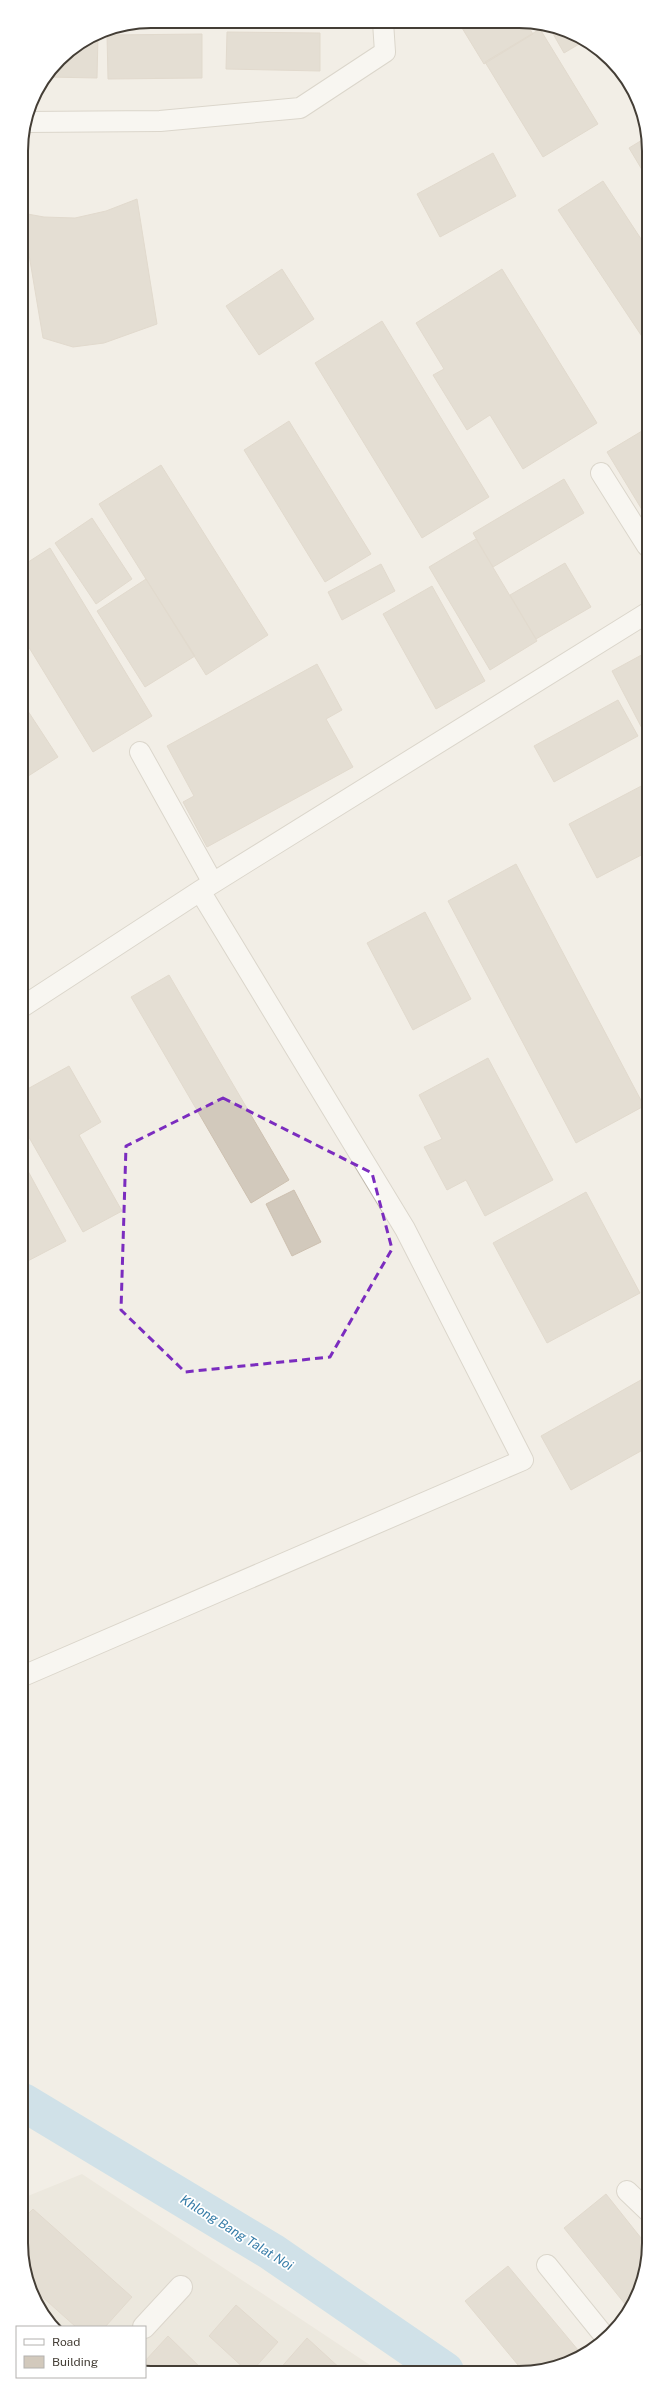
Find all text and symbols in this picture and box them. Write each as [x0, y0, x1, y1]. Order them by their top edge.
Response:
water label: Khlong Bang Talat Noi [178, 2192, 296, 2274]
legend [16, 2326, 146, 2378]
text: Road [52, 2335, 80, 2349]
text: Building [52, 2355, 98, 2369]

